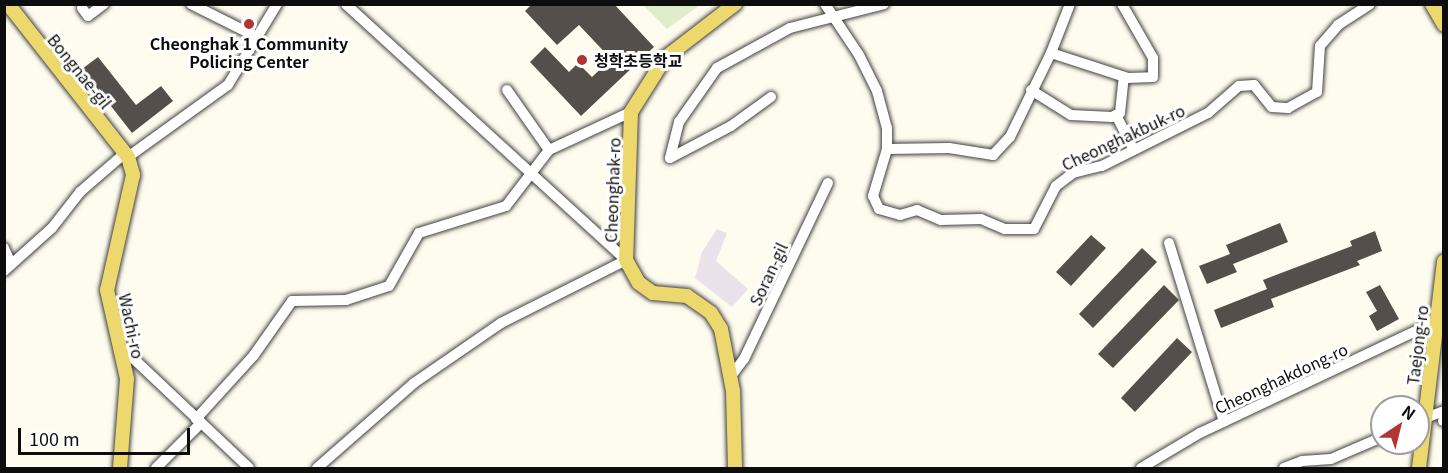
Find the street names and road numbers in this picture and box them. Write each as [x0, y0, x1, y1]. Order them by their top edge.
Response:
street label: Bongnae-gil [44, 30, 116, 112]
street label: Cheonghakbuk-ro [1058, 100, 1188, 174]
street label: Cheonghak-ro [601, 137, 623, 243]
street label: Soran-gil [745, 239, 791, 309]
street label: Wachi-ro [116, 292, 148, 360]
street label: Taejong-ro [1403, 304, 1431, 386]
street label: Cheonghakdong-ro [1212, 339, 1350, 417]

